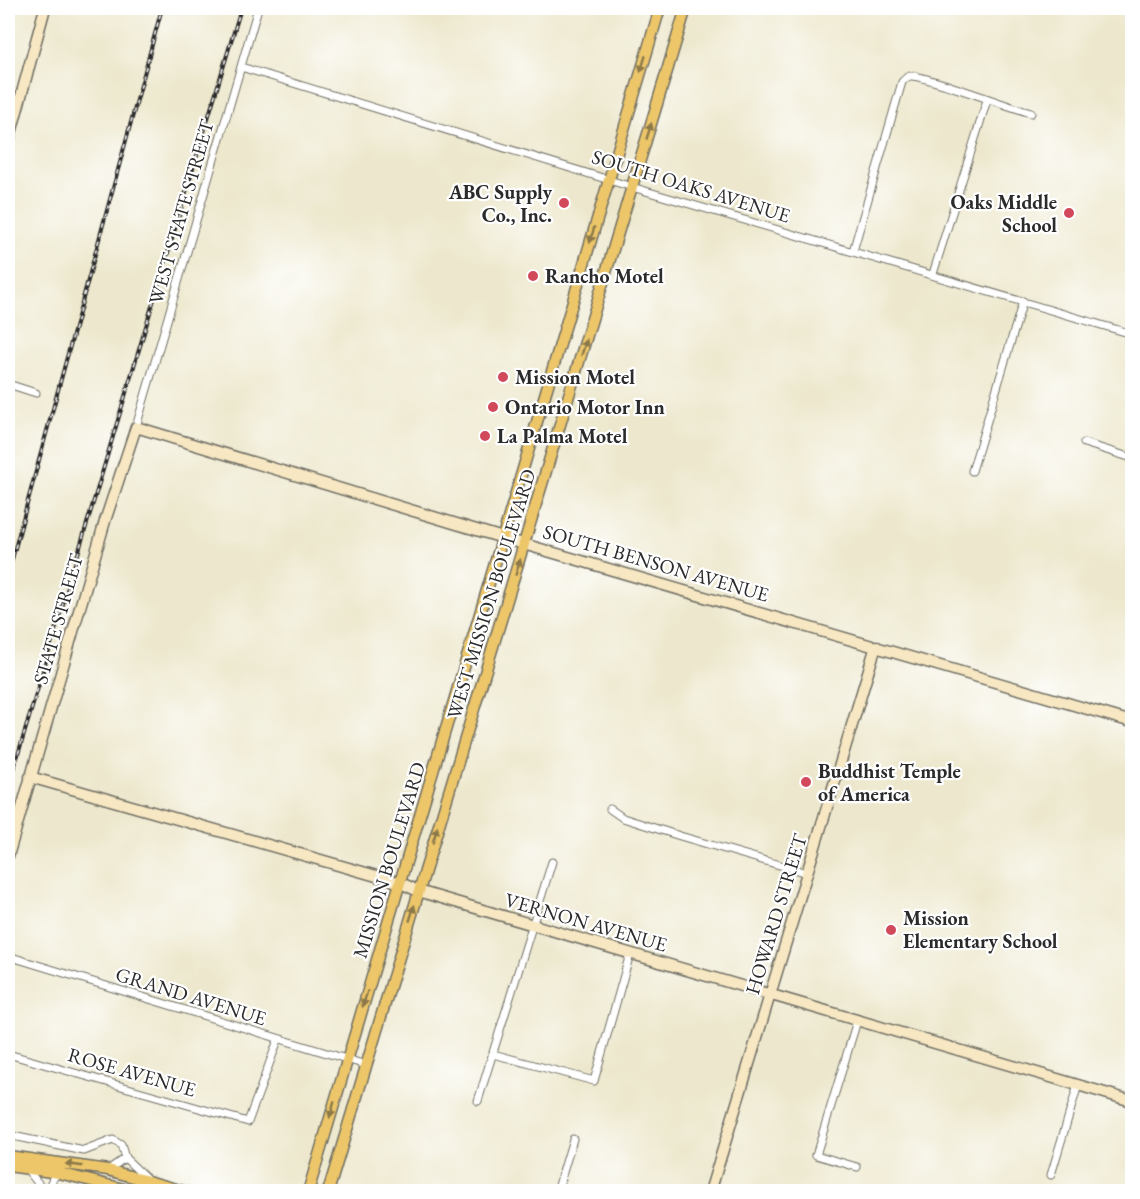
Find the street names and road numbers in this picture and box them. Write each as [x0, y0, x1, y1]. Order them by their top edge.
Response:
street label: WEST STATE STREET [142, 116, 220, 307]
street label: SOUTH OAKS AVENUE [589, 143, 793, 229]
street label: WEST MISSION BOULEVARD [441, 466, 541, 722]
street label: SOUTH BENSON AVENUE [540, 518, 772, 608]
street label: STATE STREET [27, 550, 89, 687]
street label: MISSION BOULEVARD [347, 759, 431, 961]
street label: HOWARD STREET [739, 830, 813, 997]
street label: VERNON AVENUE [502, 886, 670, 958]
street label: GRAND AVENUE [113, 961, 269, 1031]
street label: ROSE AVENUE [65, 1041, 199, 1103]

